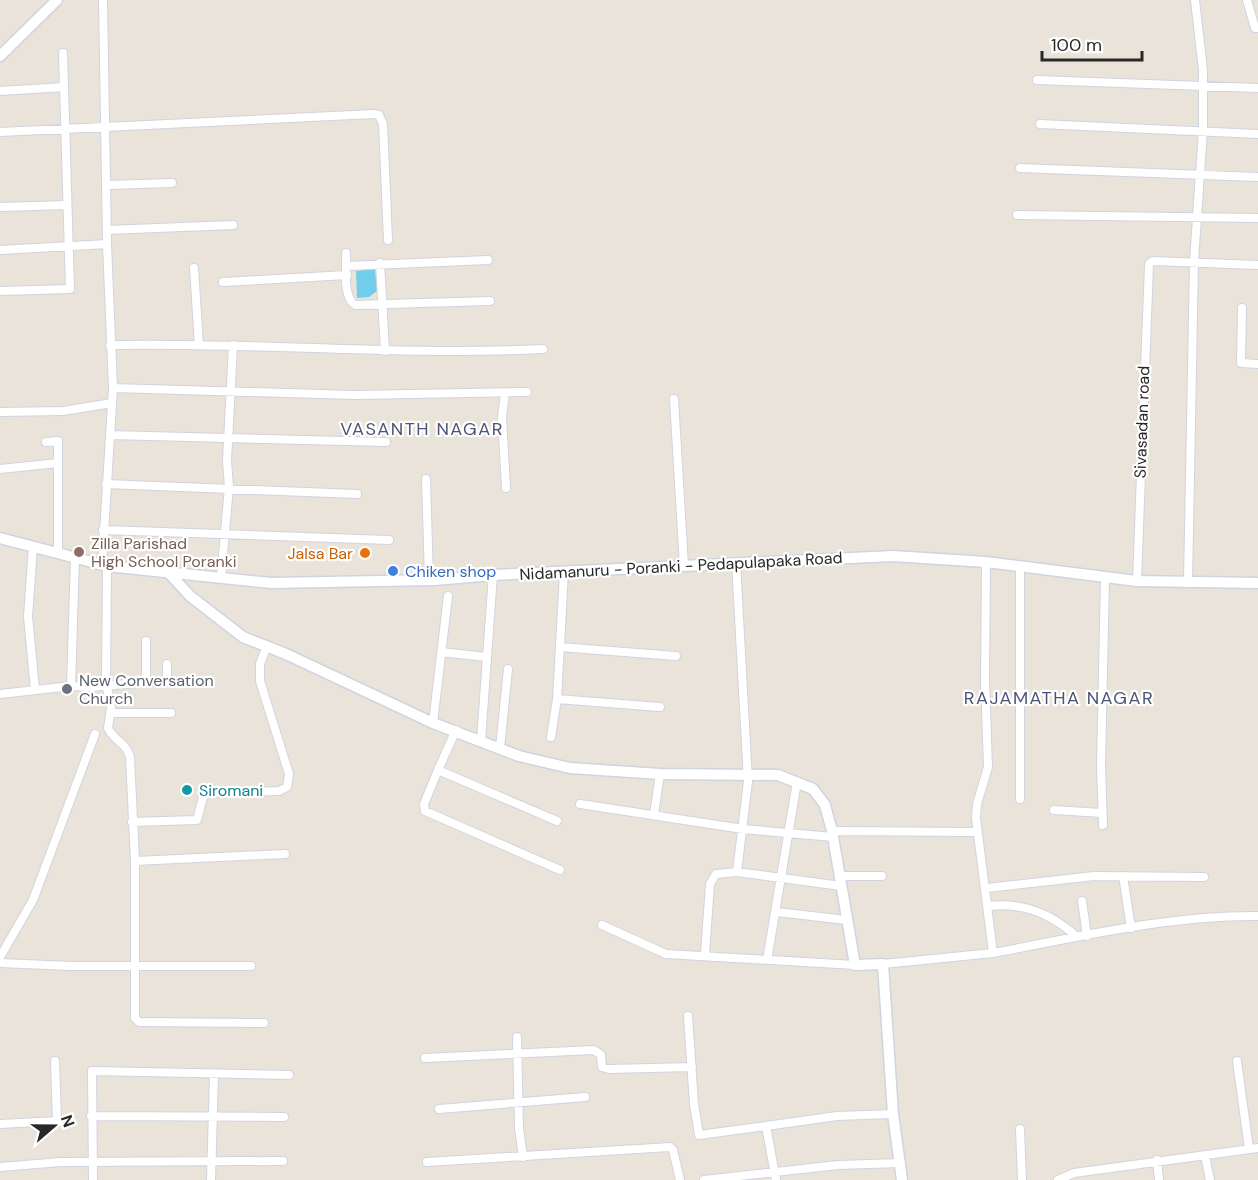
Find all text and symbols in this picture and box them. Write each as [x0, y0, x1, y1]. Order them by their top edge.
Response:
scale bar [1042, 24, 1142, 62]
text: 100 m [1051, 33, 1102, 57]
street label: Sivasadan road [1130, 365, 1154, 479]
district label: VASANTH NAGAR [340, 417, 504, 441]
place label: Zilla Parishad High School Poranki [91, 533, 237, 572]
place label: Jalsa Bar [287, 543, 353, 564]
marker: Zilla Parishad High School Poranki [72, 545, 86, 559]
marker: Jalsa Bar [358, 546, 372, 560]
street label: Nidamanuru - Poranki - Pedapulapaka Road [519, 547, 843, 585]
place label: Chiken shop [405, 561, 496, 582]
marker: Chiken shop [386, 564, 400, 578]
place label: New Conversation Church [79, 670, 214, 709]
marker: New Conversation Church [60, 682, 74, 696]
district label: RAJAMATHA NAGAR [964, 686, 1154, 710]
place label: Siromani [199, 780, 263, 801]
marker: Siromani [180, 783, 194, 797]
north arrow [24, 1096, 84, 1156]
text: N [56, 1112, 79, 1130]

